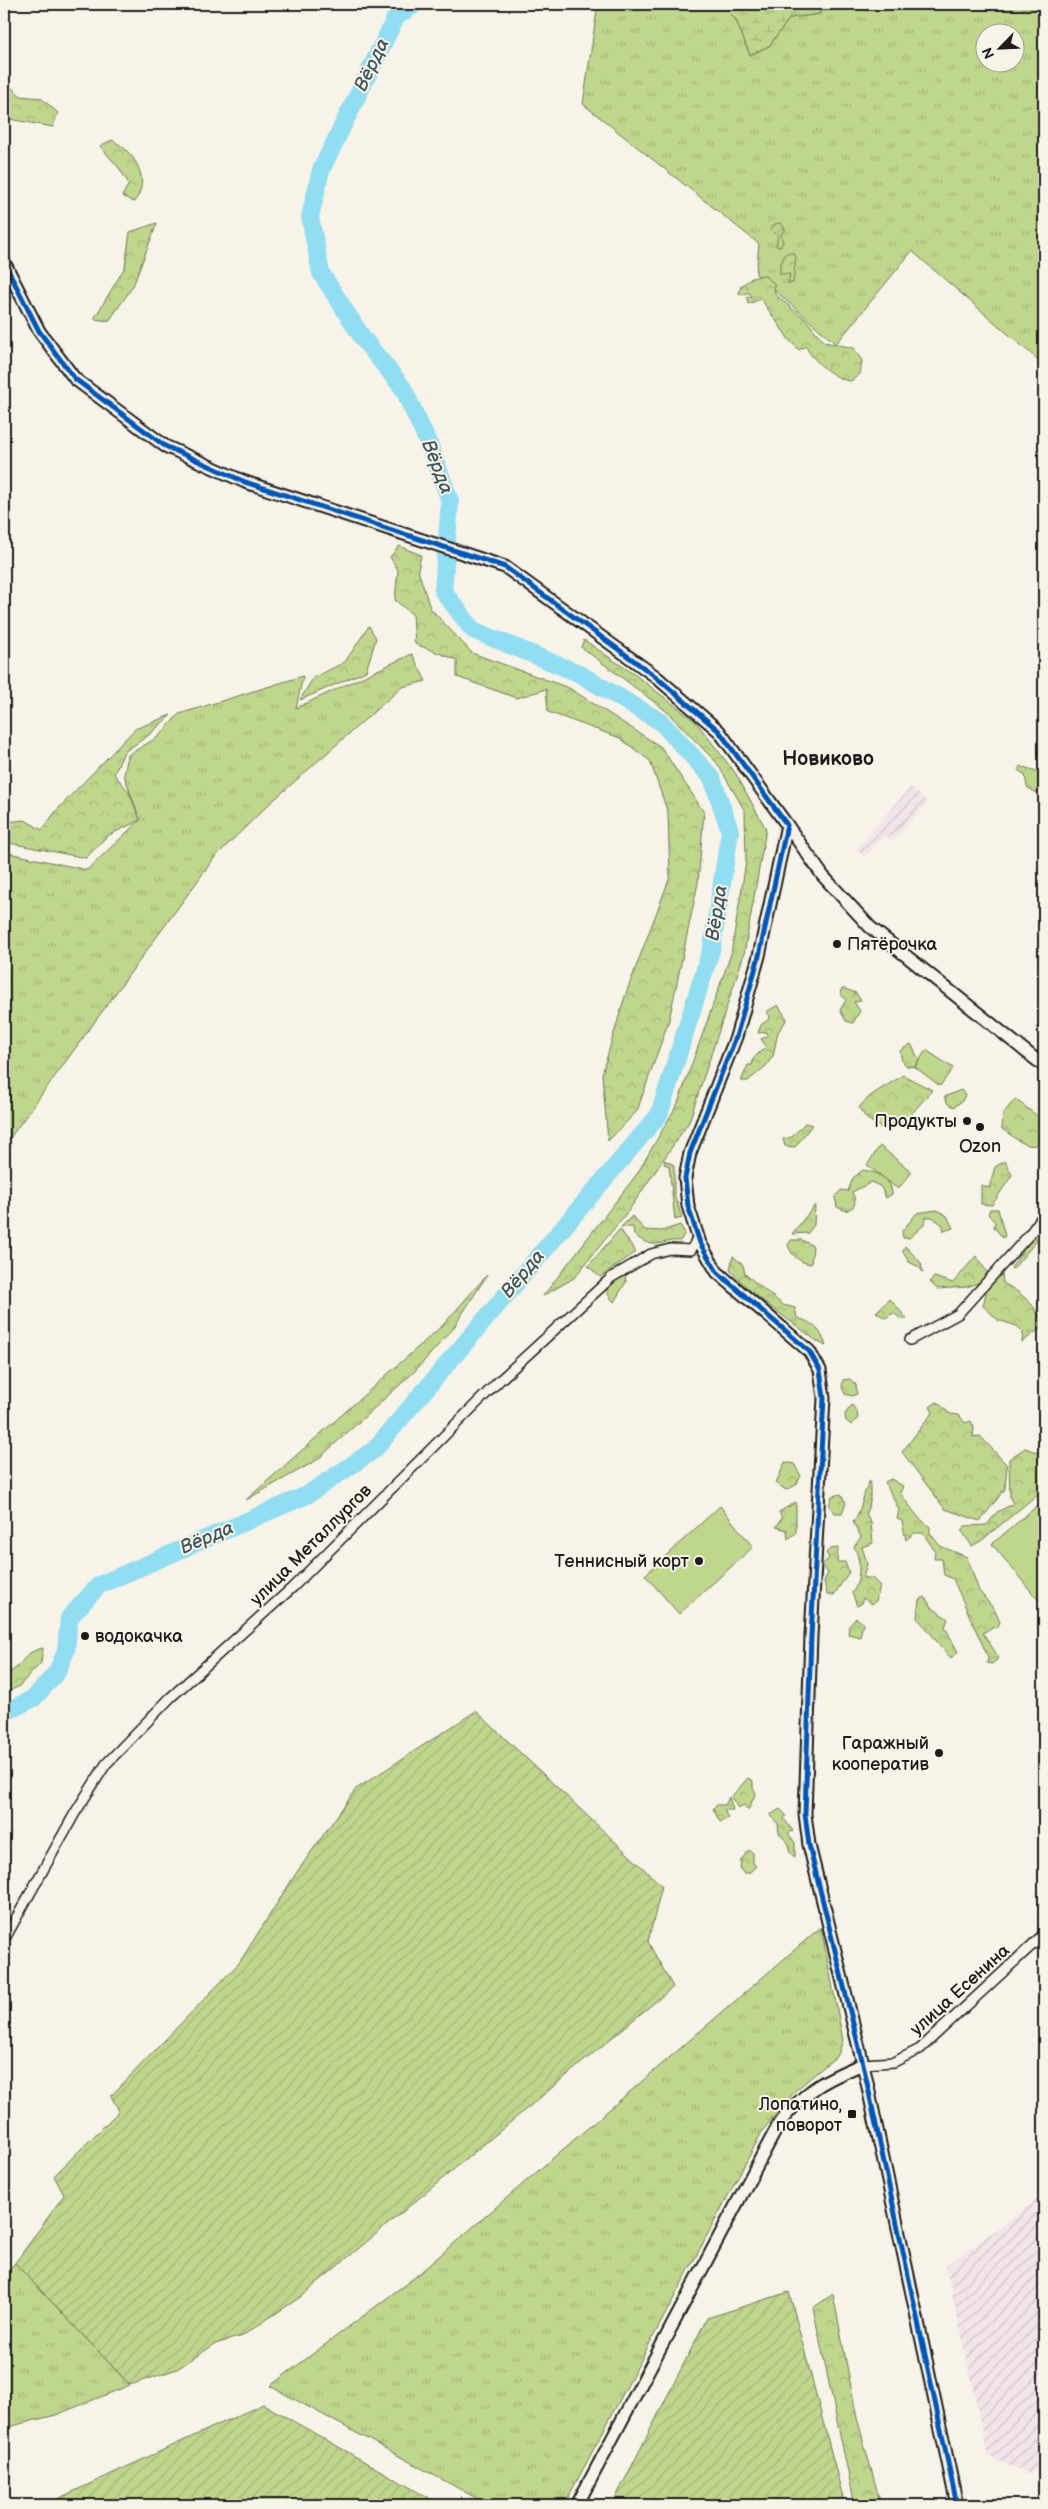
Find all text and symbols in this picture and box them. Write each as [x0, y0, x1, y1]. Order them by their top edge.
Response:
north arrow [976, 22, 1026, 72]
water label: Вёрда [349, 35, 395, 95]
text: N [979, 45, 998, 61]
water label: Вёрда [416, 437, 458, 497]
district label: Новиково [782, 747, 874, 771]
water label: Вёрда [701, 883, 733, 943]
place label: Пятёрочка [847, 934, 938, 955]
marker: Пятёрочка [831, 938, 843, 950]
place label: Продукты [874, 1111, 957, 1132]
marker: Продукты [961, 1115, 973, 1127]
marker: Ozon [974, 1121, 986, 1133]
place label: Ozon [959, 1136, 1001, 1157]
water label: Вёрда [496, 1245, 550, 1303]
street label: улица Металлургов [246, 1480, 376, 1610]
water label: Вёрда [177, 1516, 237, 1560]
place label: Теннисный корт [554, 1551, 690, 1572]
marker: Теннисный корт [693, 1555, 705, 1567]
place label: водокачка [95, 1626, 183, 1647]
marker: водокачка [79, 1630, 91, 1642]
place label: Гаражный кооператив [832, 1733, 930, 1775]
marker: Гаражный кооператив [933, 1747, 945, 1759]
street label: улица Есенина [906, 1940, 1014, 2040]
place label: Лопатино, поворот [758, 2094, 843, 2136]
marker: Лопатино, поворот [846, 2108, 858, 2120]

